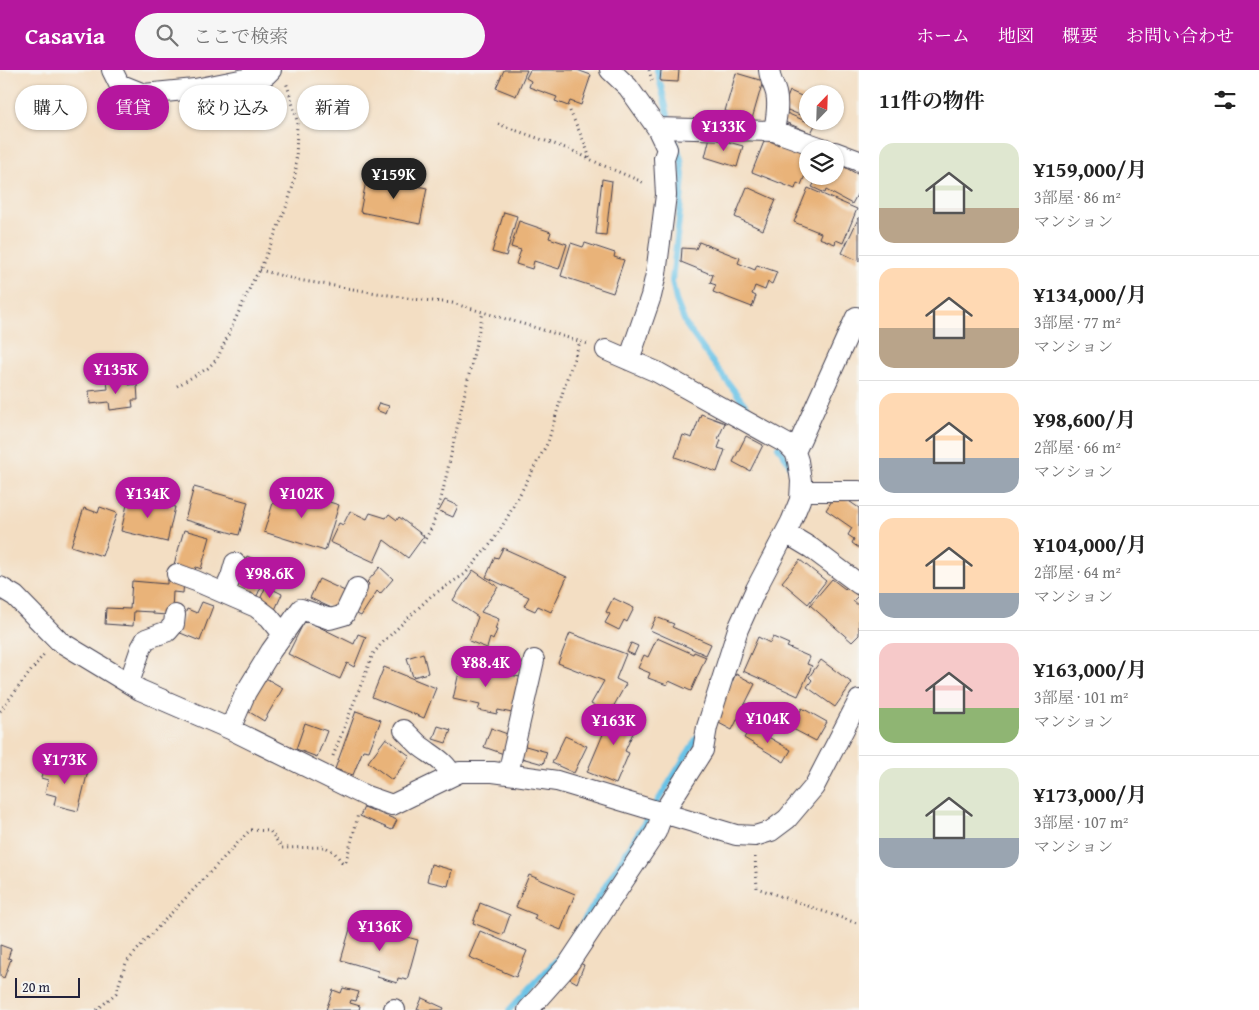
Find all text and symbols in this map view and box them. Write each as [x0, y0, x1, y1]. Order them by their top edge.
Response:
search box [135, 13, 485, 58]
text: Casavia [25, 18, 105, 53]
icon: search [153, 21, 181, 49]
text: ここで検索 [193, 22, 288, 50]
text: ホーム [916, 22, 970, 49]
text: 地図 [998, 22, 1034, 49]
text: 概要 [1062, 22, 1098, 49]
text: お問い合わせ [1126, 22, 1234, 49]
chip: 購入 [15, 85, 87, 130]
chip: 賃貸 [97, 85, 169, 130]
chip: 絞り込み [179, 85, 287, 130]
chip: 新着 [297, 85, 369, 130]
north arrow [799, 85, 844, 130]
map controls [799, 85, 844, 185]
text: 11件の物件 [879, 85, 985, 116]
icon: filters [1211, 86, 1239, 114]
pin: ¥133K [689, 109, 759, 152]
text: ¥133K [702, 114, 746, 138]
button: layers [799, 140, 844, 185]
text: ¥159,000/月 [1034, 154, 1147, 185]
pin: ¥159K [359, 158, 429, 200]
text: ¥159K [372, 162, 416, 186]
icon: home [919, 163, 979, 223]
text: 3部屋 · 86 m² [1034, 185, 1121, 209]
text: マンション [1034, 209, 1113, 233]
text: ¥134,000/月 [1034, 279, 1147, 310]
icon: home [919, 288, 979, 348]
text: 3部屋 · 77 m² [1034, 310, 1121, 334]
text: マンション [1034, 334, 1113, 358]
pin: ¥135K [81, 352, 151, 395]
text: ¥135K [94, 357, 138, 381]
text: ¥98,600/月 [1034, 404, 1136, 435]
icon: home [919, 413, 979, 473]
text: 2部屋 · 66 m² [1034, 435, 1121, 459]
text: マンション [1034, 459, 1113, 483]
pin: ¥134K [113, 476, 183, 519]
pin: ¥102K [267, 476, 337, 519]
text: ¥134K [126, 481, 170, 505]
text: ¥102K [280, 481, 324, 505]
text: ¥104,000/月 [1034, 529, 1147, 560]
icon: home [919, 538, 979, 598]
pin: ¥98.6K [229, 556, 311, 599]
text: 2部屋 · 64 m² [1034, 560, 1121, 584]
text: ¥98.6K [246, 561, 294, 585]
text: マンション [1034, 584, 1113, 608]
pin: ¥88.4K [445, 646, 527, 688]
text: ¥88.4K [462, 650, 510, 674]
text: ¥163,000/月 [1034, 654, 1147, 685]
icon: home [919, 663, 979, 723]
text: 3部屋 · 101 m² [1034, 685, 1129, 709]
pin: ¥104K [733, 702, 803, 744]
pin: ¥163K [579, 704, 649, 746]
text: ¥104K [746, 706, 790, 730]
text: ¥163K [592, 708, 636, 732]
text: マンション [1034, 709, 1113, 733]
pin: ¥173K [30, 742, 100, 785]
text: ¥173K [43, 747, 87, 771]
text: ¥173,000/月 [1034, 779, 1147, 810]
icon: home [919, 788, 979, 848]
text: 3部屋 · 107 m² [1034, 810, 1129, 834]
text: マンション [1034, 834, 1113, 858]
pin: ¥136K [345, 910, 415, 952]
text: ¥136K [358, 914, 402, 938]
scale bar [15, 975, 80, 998]
text: 20 m [22, 977, 50, 997]

